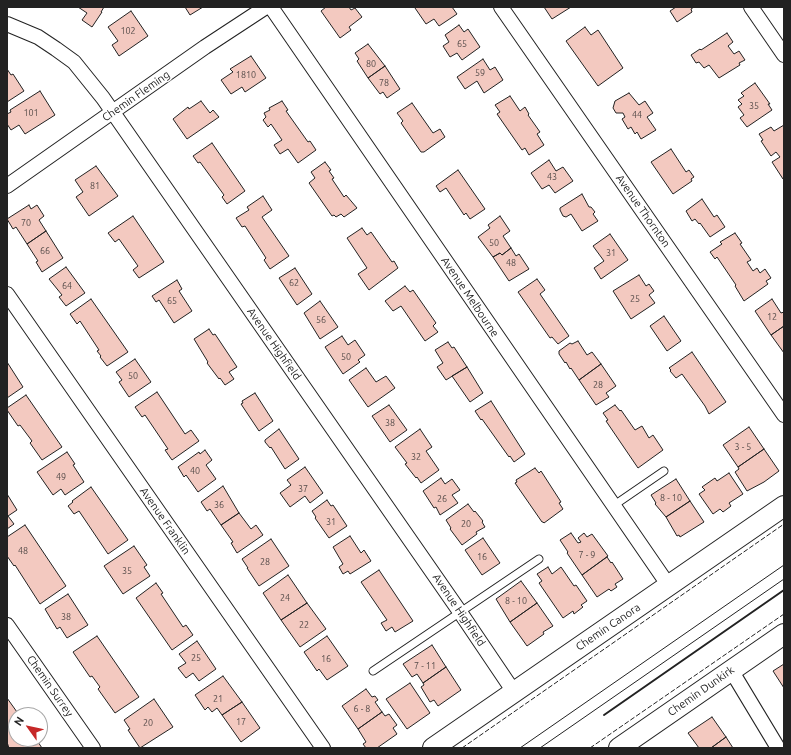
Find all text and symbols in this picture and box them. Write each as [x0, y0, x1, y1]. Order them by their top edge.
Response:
house number: 102 [120, 26, 136, 36]
house number: 65 [457, 39, 467, 49]
house number: 80 [366, 59, 376, 69]
street label: Chemin Fleming [100, 68, 172, 124]
house number: 59 [475, 68, 485, 78]
house number: 1810 [236, 70, 256, 80]
house number: 78 [379, 78, 389, 88]
house number: 35 [749, 101, 759, 111]
house number: 101 [23, 108, 39, 118]
house number: 44 [632, 110, 642, 120]
house number: 43 [547, 172, 557, 182]
street label: Avenue Thornton [613, 172, 673, 250]
house number: 81 [90, 181, 100, 191]
house number: 70 [21, 218, 31, 228]
house number: 50 [489, 238, 499, 248]
house number: 66 [40, 246, 50, 256]
house number: 31 [606, 248, 616, 258]
street label: Avenue Melbourne [438, 254, 502, 340]
house number: 48 [506, 258, 516, 268]
house number: 62 [289, 278, 299, 288]
house number: 64 [62, 281, 72, 291]
house number: 25 [630, 294, 640, 304]
house number: 65 [167, 296, 177, 306]
street label: Avenue Highfield [244, 305, 304, 383]
house number: 12 [767, 312, 777, 322]
house number: 56 [316, 315, 326, 325]
house number: 50 [341, 352, 351, 362]
house number: 50 [128, 371, 138, 381]
house number: 28 [593, 380, 603, 390]
house number: 38 [385, 418, 395, 428]
house number: 3 - 5 [735, 442, 751, 452]
house number: 32 [411, 452, 421, 462]
house number: 40 [190, 466, 200, 476]
house number: 49 [56, 472, 66, 482]
house number: 37 [298, 484, 308, 494]
street label: Avenue Franklin [137, 485, 193, 557]
house number: 8 - 10 [660, 493, 682, 503]
house number: 26 [437, 494, 447, 504]
house number: 36 [214, 500, 224, 510]
house number: 31 [326, 517, 336, 527]
house number: 20 [461, 519, 471, 529]
house number: 48 [18, 546, 28, 556]
house number: 7 - 9 [579, 550, 595, 560]
house number: 16 [477, 552, 487, 562]
house number: 28 [260, 557, 270, 567]
house number: 35 [122, 566, 132, 576]
street label: Avenue Highfield [430, 571, 488, 649]
house number: 24 [280, 593, 290, 603]
house number: 8 - 10 [505, 596, 527, 606]
street label: Chemin Canora [573, 601, 643, 653]
house number: 38 [61, 612, 71, 622]
house number: 22 [299, 620, 309, 630]
street label: Chemin Surrey [24, 653, 76, 719]
house number: 25 [191, 653, 201, 663]
house number: 16 [321, 654, 331, 664]
house number: 7 - 11 [414, 661, 436, 671]
street label: Chemin Dunkirk [665, 663, 737, 719]
house number: 21 [213, 694, 223, 704]
house number: 6 - 8 [354, 704, 370, 714]
north arrow [8, 707, 48, 747]
text: N [12, 714, 26, 728]
house number: 17 [236, 717, 246, 727]
house number: 20 [143, 718, 153, 728]

